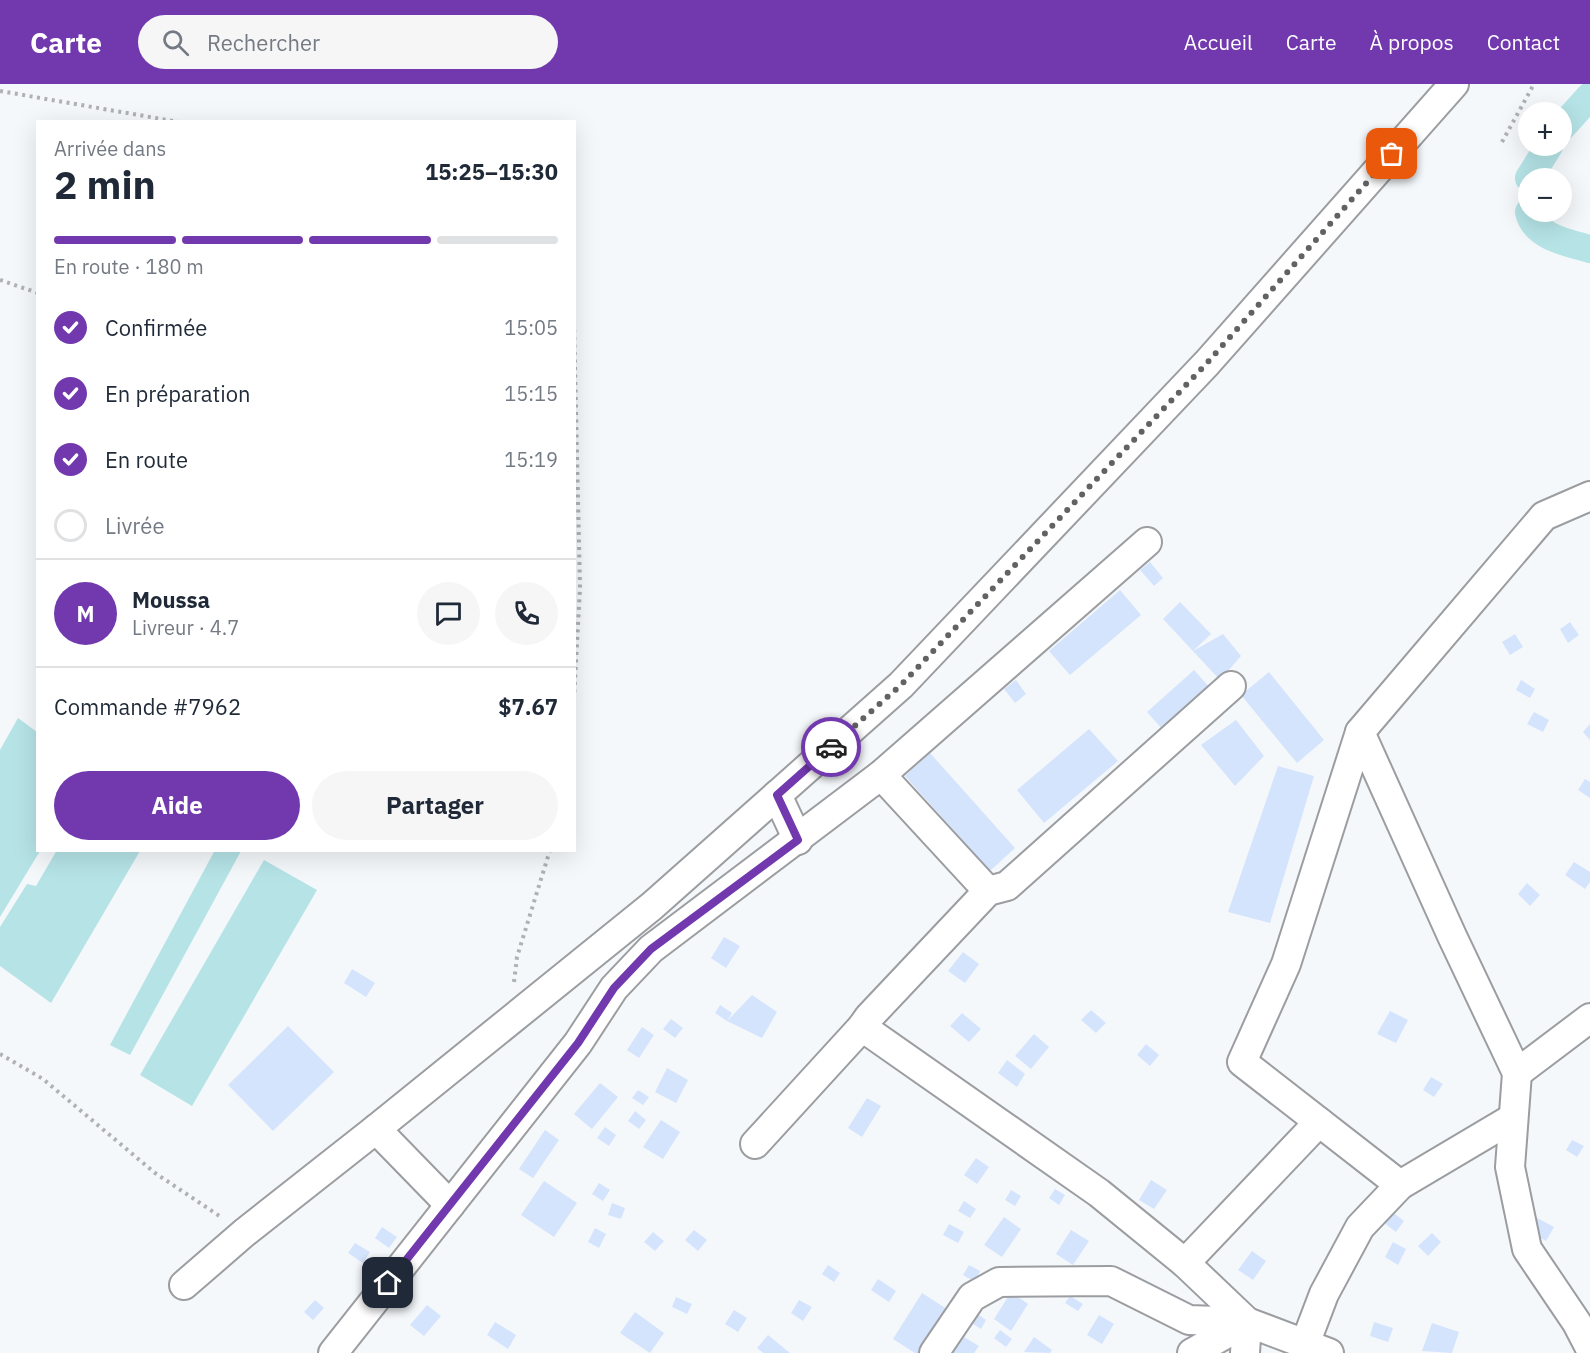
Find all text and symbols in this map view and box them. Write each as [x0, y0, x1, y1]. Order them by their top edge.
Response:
search box [138, 15, 558, 69]
text: Carte [30, 24, 102, 61]
icon: search [159, 26, 192, 59]
text: Rechercher [207, 28, 320, 57]
text: Accueil [1184, 28, 1253, 56]
text: Carte [1286, 28, 1337, 56]
text: À propos [1370, 28, 1454, 56]
text: Contact [1487, 28, 1560, 56]
map controls [1518, 102, 1572, 222]
button: + [1518, 102, 1572, 156]
pin [1366, 128, 1417, 179]
text: Arrivée dans [54, 135, 166, 162]
icon: bag [1375, 137, 1408, 170]
text: 15:25–15:30 [425, 157, 558, 186]
text: 2 min [54, 159, 156, 210]
button: − [1518, 168, 1572, 222]
text: En route · 180 m [54, 253, 204, 280]
icon: check [54, 311, 87, 344]
text: Confirmée [105, 313, 207, 342]
text: 15:05 [504, 314, 558, 341]
icon: check [54, 377, 87, 410]
text: En préparation [105, 379, 251, 408]
text: 15:15 [504, 380, 558, 407]
icon: check [54, 443, 87, 476]
text: En route [105, 445, 188, 474]
text: 15:19 [504, 446, 558, 473]
text: Livrée [105, 511, 164, 540]
button: chat [417, 582, 480, 645]
button: phone [495, 582, 558, 645]
text: Moussa [132, 585, 210, 614]
text: M [76, 599, 95, 628]
text: Livreur · 4.7 [132, 614, 239, 641]
text: Commande #7962 [54, 692, 241, 721]
text: $7.67 [498, 692, 558, 721]
courier [801, 717, 861, 777]
icon: car [815, 731, 848, 764]
button: Aide [54, 771, 300, 840]
button: Partager [312, 771, 558, 840]
pin [362, 1257, 413, 1308]
icon: home [371, 1266, 404, 1299]

